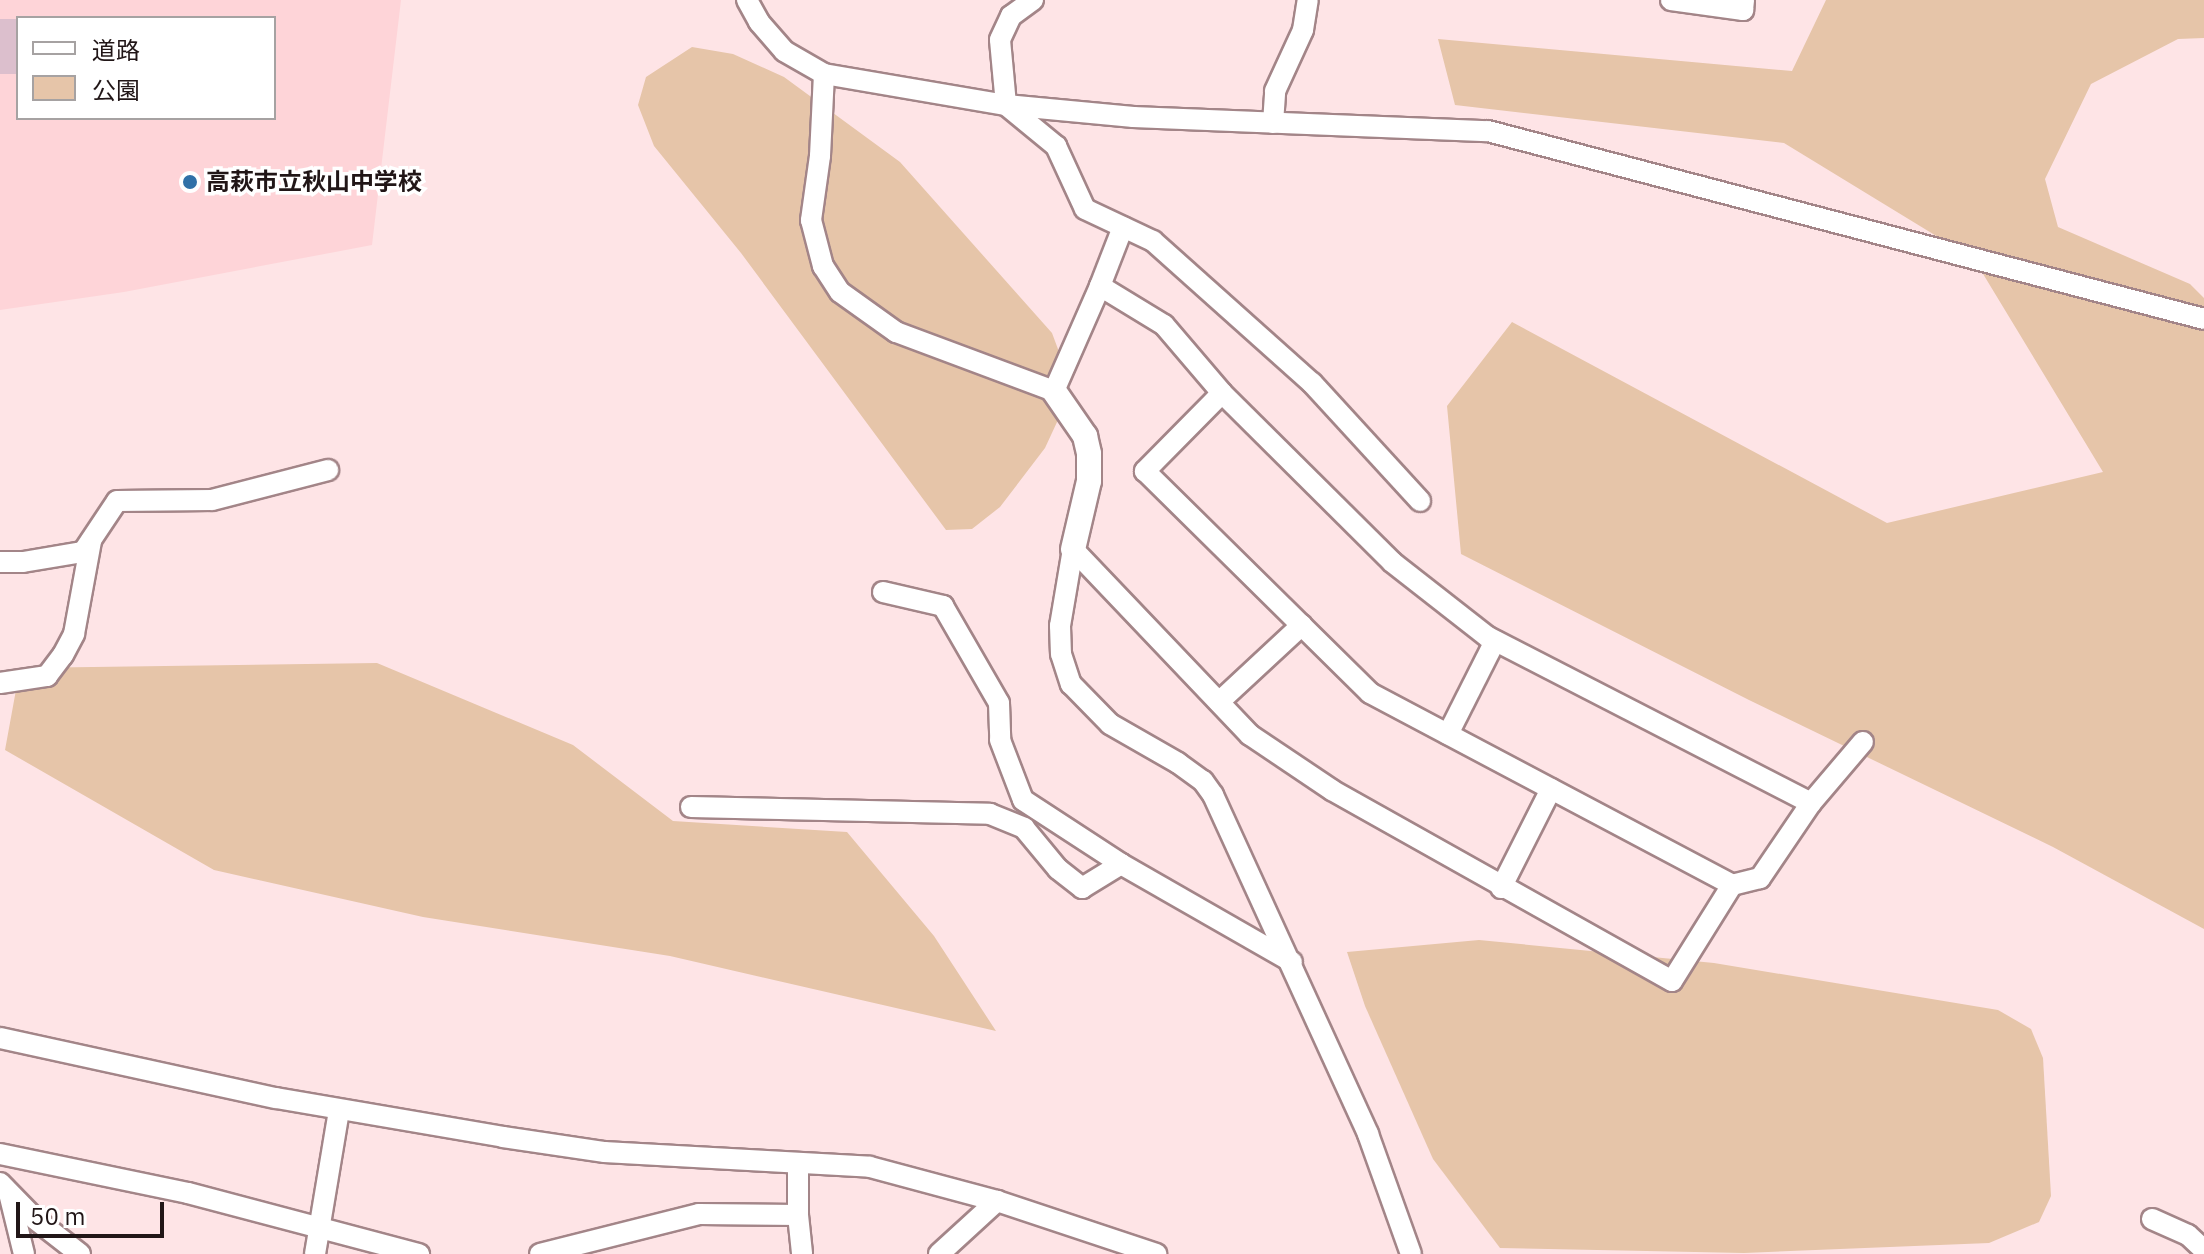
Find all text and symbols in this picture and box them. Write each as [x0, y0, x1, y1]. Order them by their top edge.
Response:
legend [16, 16, 276, 120]
text: 道路 [92, 34, 140, 66]
text: 公園 [92, 74, 140, 106]
place label: 高萩市立秋山中学校 [206, 168, 422, 196]
marker: 高萩市立秋山中学校 [181, 173, 199, 191]
scale bar [20, 1186, 168, 1236]
text: 50 m [30, 1200, 85, 1232]

